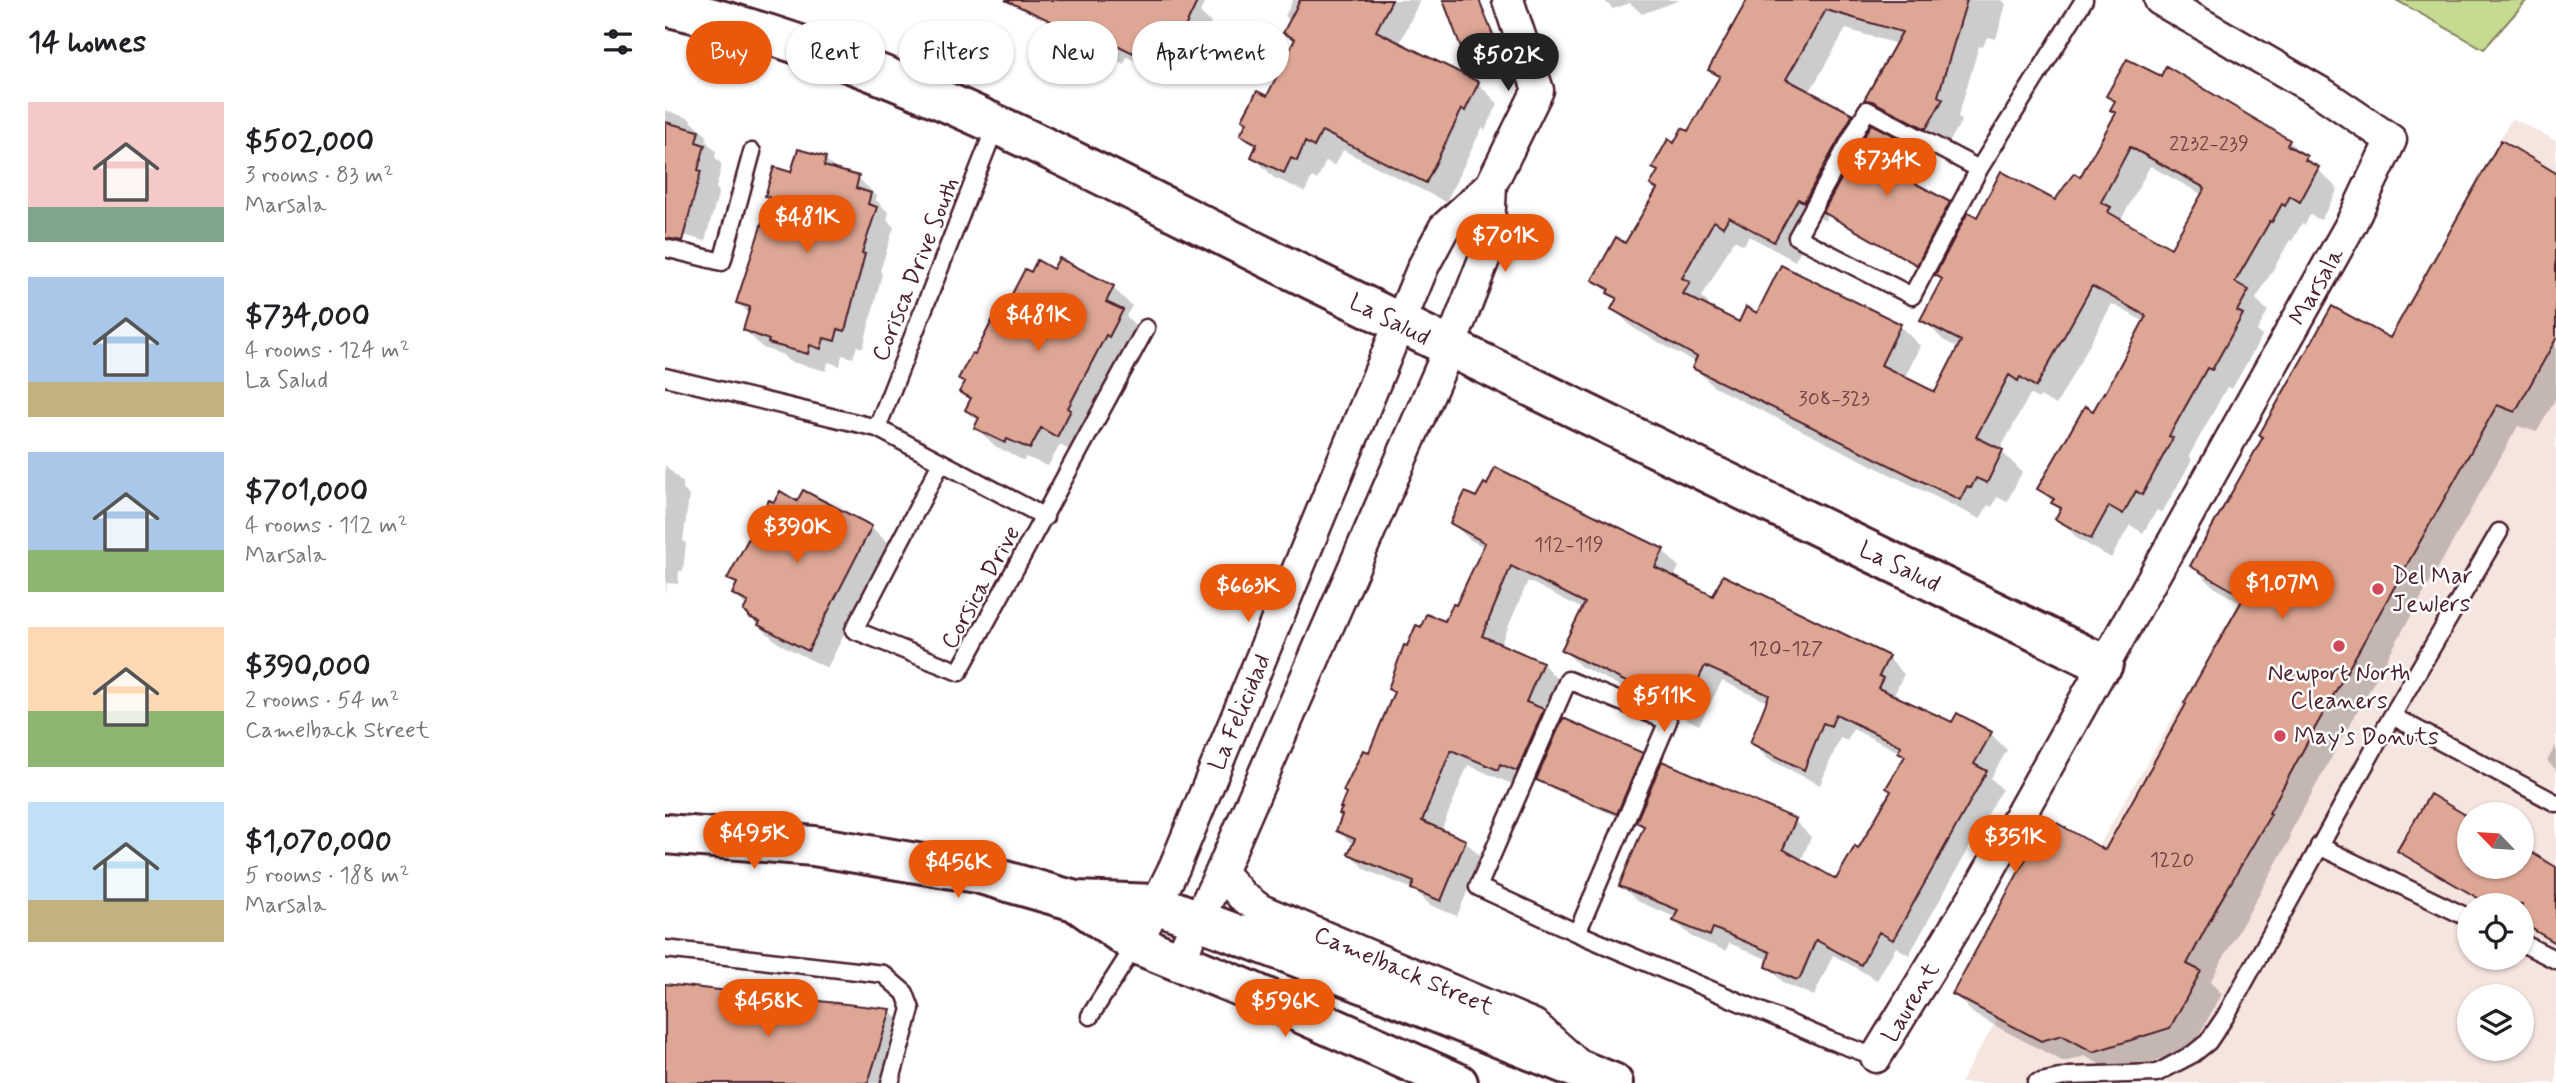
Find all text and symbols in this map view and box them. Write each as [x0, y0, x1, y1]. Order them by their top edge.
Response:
chip: Buy [686, 21, 772, 84]
chip: Rent [786, 21, 885, 84]
chip: Filters [899, 21, 1014, 84]
chip: New [1028, 21, 1118, 84]
chip: Apartment [1132, 21, 1289, 84]
text: 14 homes [28, 23, 146, 62]
icon: filters [599, 23, 637, 61]
pin: $502K [1459, 34, 1557, 93]
text: $502K [1473, 41, 1543, 71]
text: $502,000 [245, 122, 374, 161]
icon: home [84, 130, 168, 214]
house number: 2232-239 [2169, 130, 2249, 158]
pin: $734K [1838, 138, 1936, 198]
text: $734K [1854, 146, 1921, 176]
text: 3 rooms · 83 m² [245, 161, 393, 191]
street label: Corisca Drive South [865, 173, 967, 366]
text: Marsala [245, 191, 326, 221]
pin: $481K [758, 196, 856, 255]
text: $481K [775, 203, 839, 233]
pin: $701K [1456, 215, 1554, 274]
text: $701K [1472, 222, 1538, 252]
street label: Marsala [2283, 242, 2352, 331]
street label: La Salud [1344, 287, 1435, 354]
pin: $481K [989, 294, 1087, 353]
text: $734,000 [245, 297, 370, 336]
text: $481K [1006, 301, 1070, 331]
icon: home [84, 305, 168, 389]
text: 4 rooms · 124 m² [245, 336, 410, 366]
text: La Salud [245, 366, 328, 396]
house number: 308-323 [1798, 385, 1870, 413]
text: $701,000 [245, 472, 368, 511]
icon: home [84, 480, 168, 564]
pin: $390K [748, 505, 846, 565]
text: 4 rooms · 112 m² [245, 511, 408, 541]
text: $390K [763, 513, 831, 543]
street label: Corsica Drive [935, 520, 1028, 655]
house number: 112-119 [1534, 531, 1604, 559]
street label: La Salud [1854, 534, 1945, 600]
text: Marsala [245, 541, 326, 571]
place label: Del Mar Jewlers [2392, 561, 2473, 620]
pin: $1.07M [2225, 562, 2339, 621]
pin: $663K [1199, 564, 1297, 624]
text: $1.07M [2245, 569, 2319, 599]
text: $663K [1216, 572, 1280, 602]
marker: Del Mar Jewlers [2370, 581, 2386, 597]
house number: 120-127 [1749, 635, 1823, 663]
marker: Newport North Cleaners [2331, 638, 2347, 654]
text: $390,000 [245, 647, 371, 686]
street label: La Felicidad [1202, 650, 1279, 775]
icon: home [84, 655, 168, 739]
place label: Newport North Cleaners [2267, 658, 2411, 717]
pin: $511K [1615, 674, 1713, 734]
text: $511K [1633, 682, 1695, 712]
text: 2 rooms · 54 m² [245, 686, 399, 716]
text: Camelback Street [245, 716, 429, 746]
place label: May’s Donuts [2294, 722, 2439, 753]
marker: May’s Donuts [2272, 728, 2288, 744]
north arrow [2457, 802, 2534, 878]
map controls [2457, 802, 2534, 1061]
pin: $495K [705, 812, 803, 871]
pin: $351K [1966, 816, 2064, 875]
text: $495K [719, 819, 789, 849]
text: $1,070,000 [245, 822, 392, 861]
text: $351K [1984, 823, 2046, 853]
icon: home [84, 830, 168, 914]
pin: $456K [909, 841, 1007, 900]
house number: 1220 [2150, 846, 2194, 874]
text: $456K [925, 848, 991, 878]
text: 5 rooms · 188 m² [245, 861, 409, 891]
text: Marsala [245, 891, 326, 921]
button: locate [2457, 893, 2534, 970]
street label: Camelback Street [1309, 920, 1498, 1023]
street label: Laurent [1875, 957, 1947, 1049]
pin: $458K [719, 979, 817, 1039]
pin: $596K [1236, 979, 1334, 1039]
button: layers [2457, 984, 2534, 1061]
text: $458K [734, 987, 802, 1017]
text: $596K [1251, 987, 1319, 1017]

